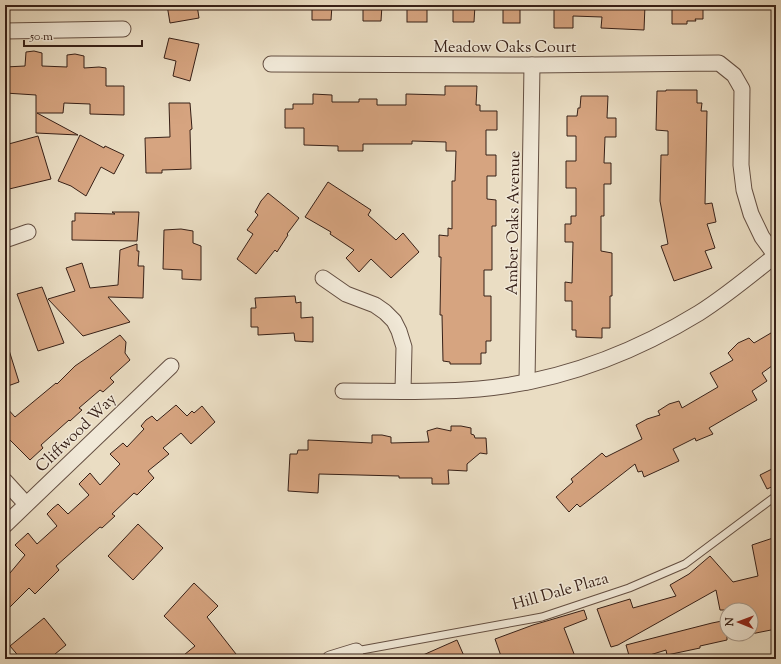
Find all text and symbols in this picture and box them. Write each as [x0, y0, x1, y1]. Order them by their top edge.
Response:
scale bar [24, 22, 142, 48]
text: 50 m [29, 28, 53, 46]
street label: Meadow Oaks Court [434, 37, 577, 60]
street label: Amber Oaks Avenue [502, 151, 527, 296]
street label: Cliffwood Way [31, 389, 123, 479]
street label: Hill Dale Plaza [510, 568, 612, 617]
north arrow [719, 602, 759, 642]
text: N [722, 617, 738, 627]

